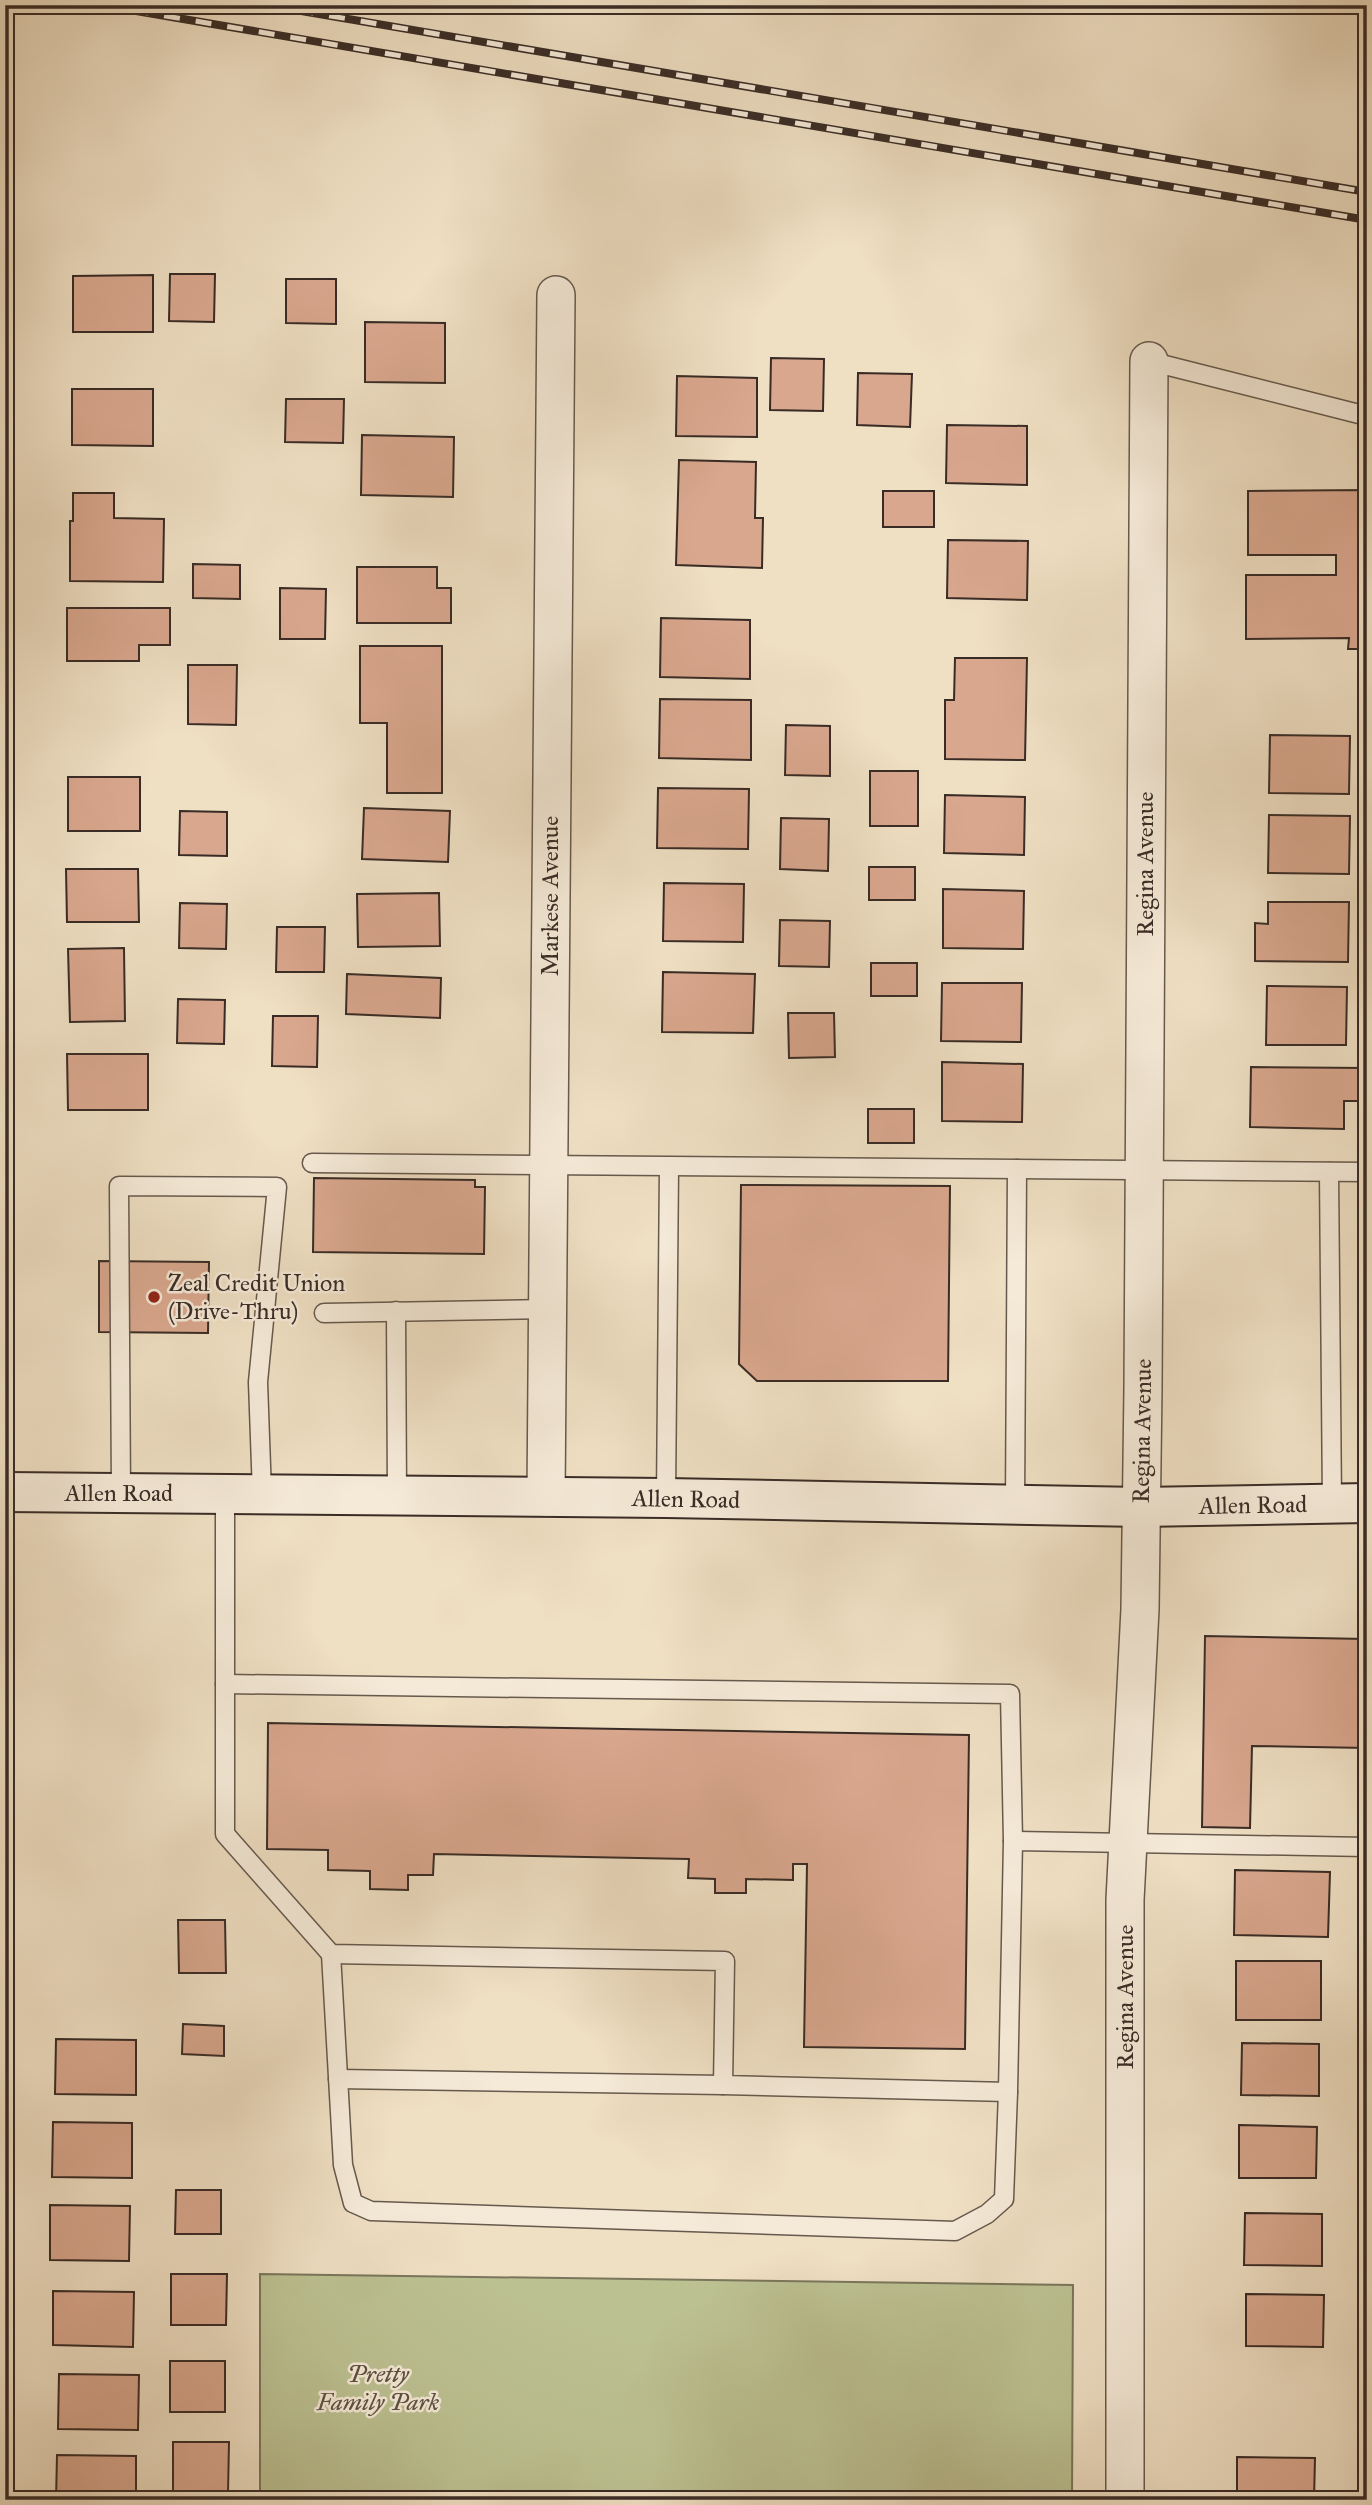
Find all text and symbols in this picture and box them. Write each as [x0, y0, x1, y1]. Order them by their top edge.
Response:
street label: Regina Avenue [1130, 792, 1160, 936]
street label: Markese Avenue [535, 816, 565, 976]
place label: Zeal Credit Union (Drive-Thru) [168, 1268, 345, 1326]
marker: Zeal Credit Union (Drive-Thru) [146, 1289, 162, 1305]
street label: Regina Avenue [1126, 1358, 1158, 1504]
street label: Allen Road [64, 1478, 173, 1508]
street label: Allen Road [631, 1483, 740, 1515]
street label: Allen Road [1198, 1489, 1307, 1521]
street label: Regina Avenue [1110, 1925, 1140, 2069]
park label: Pretty Family Park [316, 2359, 440, 2417]

